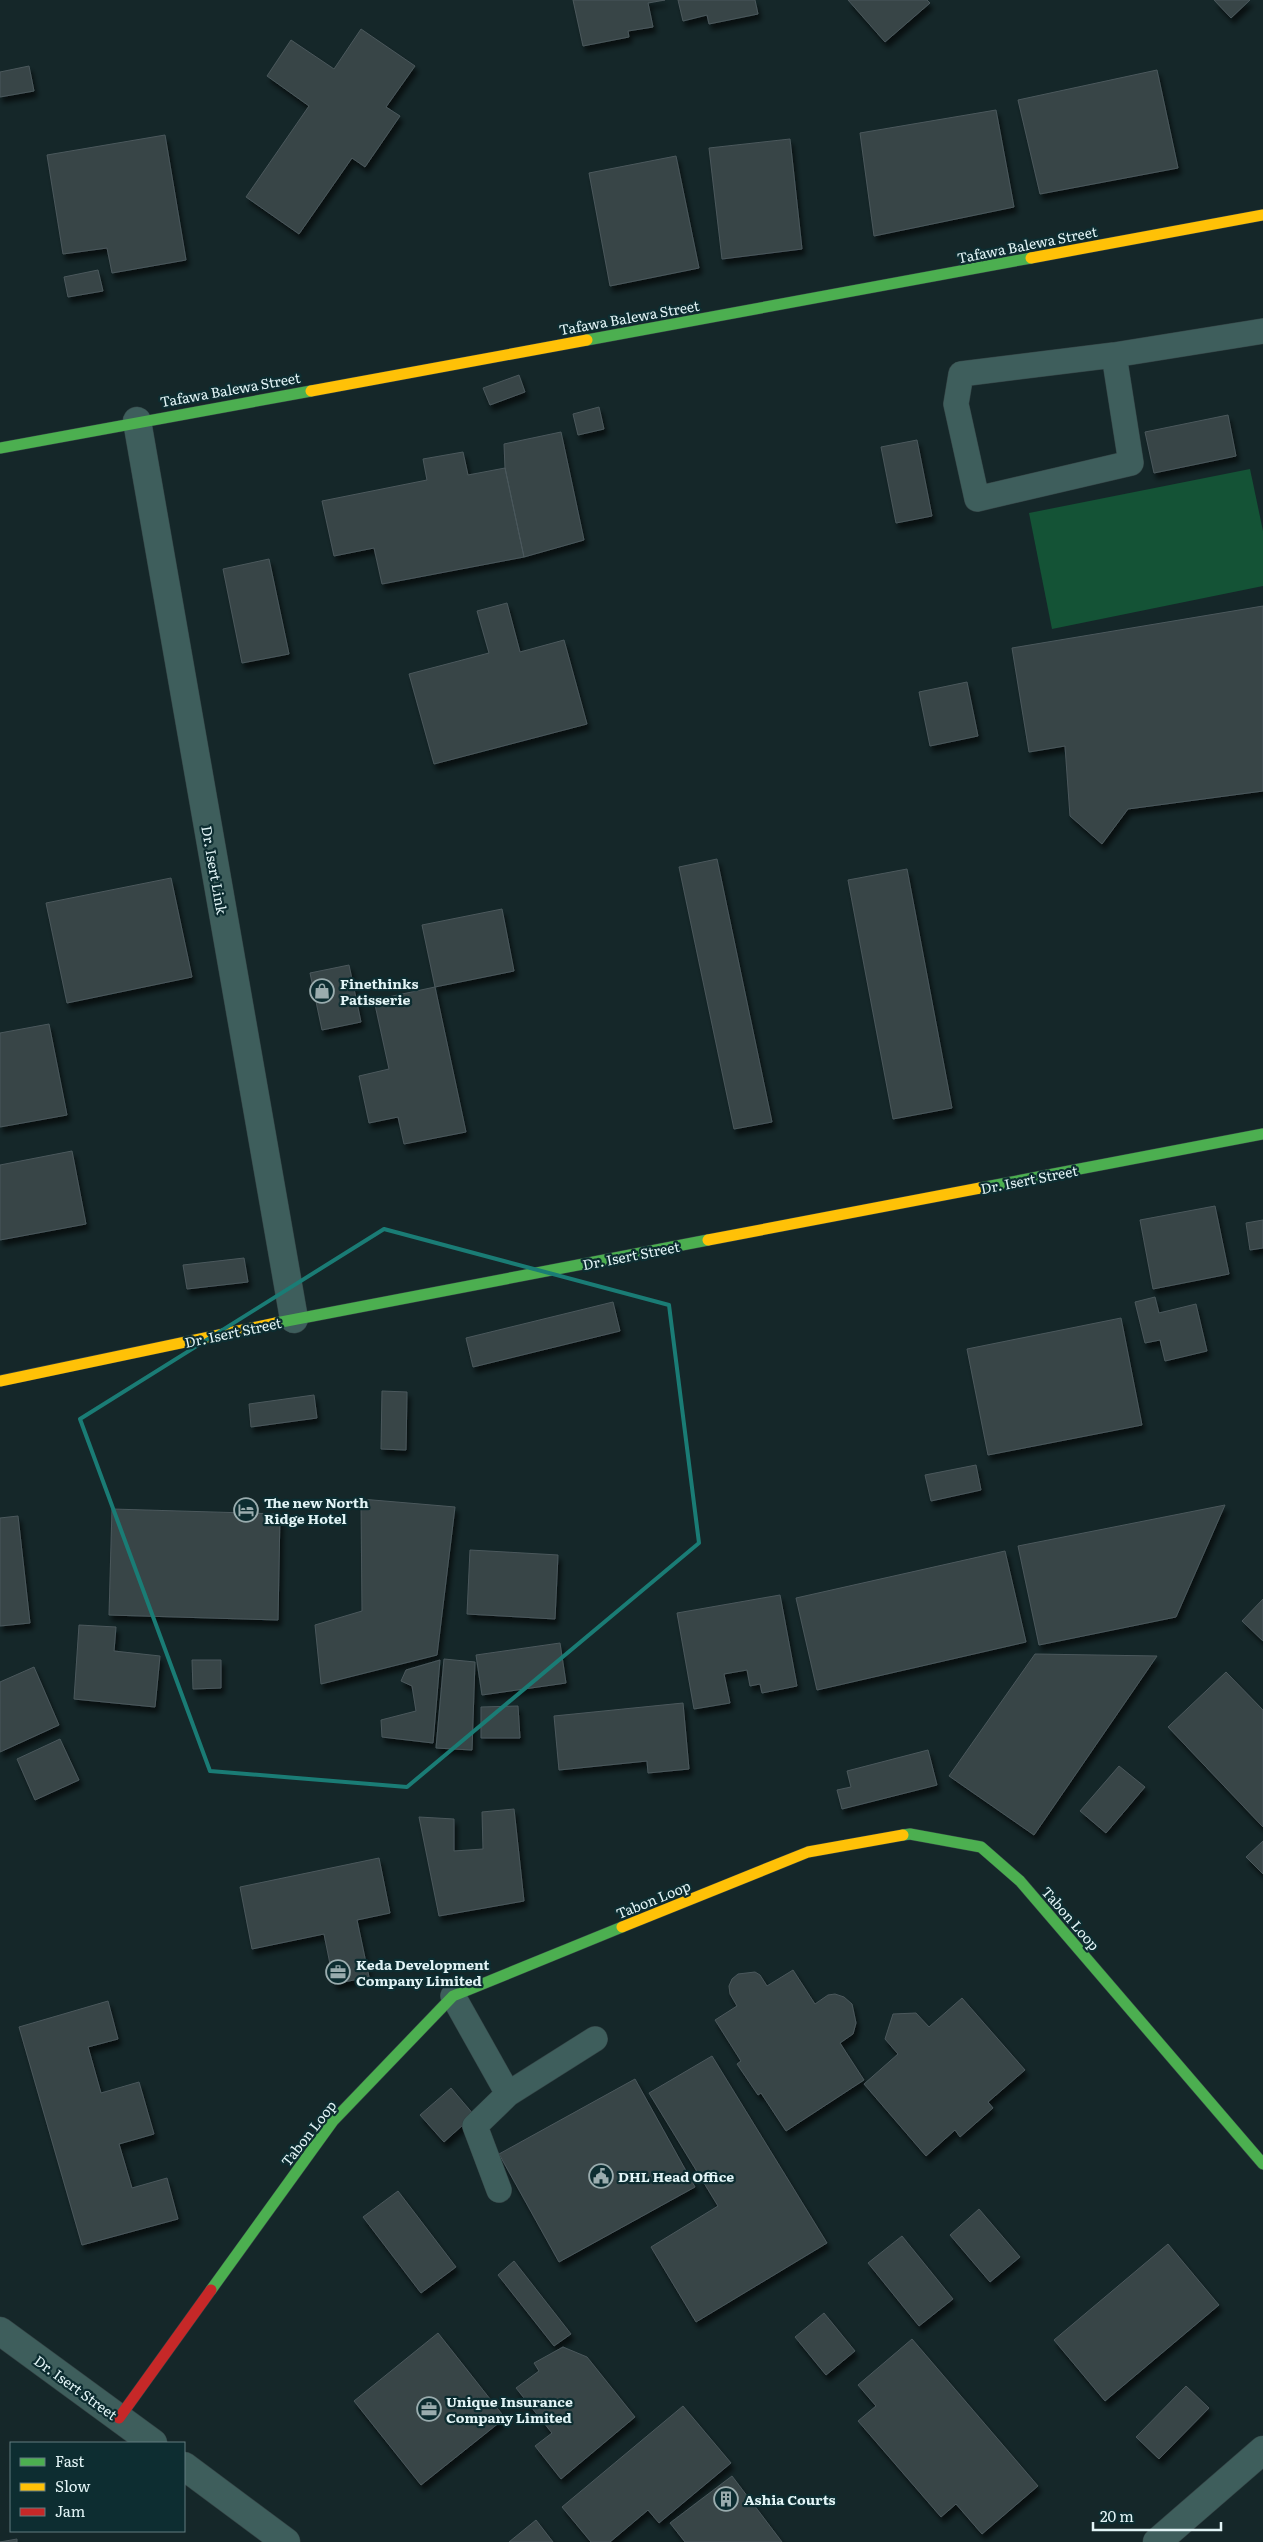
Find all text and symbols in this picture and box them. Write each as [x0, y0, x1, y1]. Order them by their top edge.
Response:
street label: Tafawa Balewa Street [955, 221, 1099, 267]
street label: Tafawa Balewa Street [557, 295, 701, 339]
street label: Tafawa Balewa Street [158, 367, 302, 411]
street label: Dr. Isert Link [197, 824, 233, 916]
place label: Finethinks Patisserie [340, 973, 418, 1009]
shop icon: Finethinks Patisserie [309, 978, 335, 1004]
street label: Dr. Isert Street [979, 1160, 1080, 1198]
street label: Dr. Isert Street [581, 1236, 682, 1274]
street label: Dr. Isert Street [183, 1312, 284, 1352]
place label: The new North Ridge Hotel [264, 1492, 369, 1528]
hotel icon: The new North Ridge Hotel [233, 1497, 259, 1523]
street label: Tabon Loop [613, 1875, 693, 1923]
street label: Tabon Loop [1038, 1882, 1104, 1954]
place label: Keda Development Company Limited [356, 1954, 490, 1990]
office icon: Keda Development Company Limited [325, 1959, 351, 1985]
street label: Tabon Loop [276, 2096, 340, 2170]
public building icon: DHL Head Office [588, 2163, 614, 2189]
place label: DHL Head Office [618, 2166, 734, 2186]
street label: Dr. Isert Street [30, 2350, 122, 2424]
place label: Unique Insurance Company Limited [446, 2391, 573, 2427]
office icon: Unique Insurance Company Limited [416, 2396, 442, 2422]
legend [10, 2442, 185, 2532]
text: Fast [55, 2449, 84, 2472]
text: Slow [55, 2474, 90, 2497]
building icon: Ashia Courts [713, 2486, 739, 2512]
place label: Ashia Courts [744, 2489, 836, 2509]
text: Jam [55, 2499, 86, 2522]
scale bar [1093, 2500, 1220, 2532]
text: 20 m [1100, 2504, 1134, 2527]

